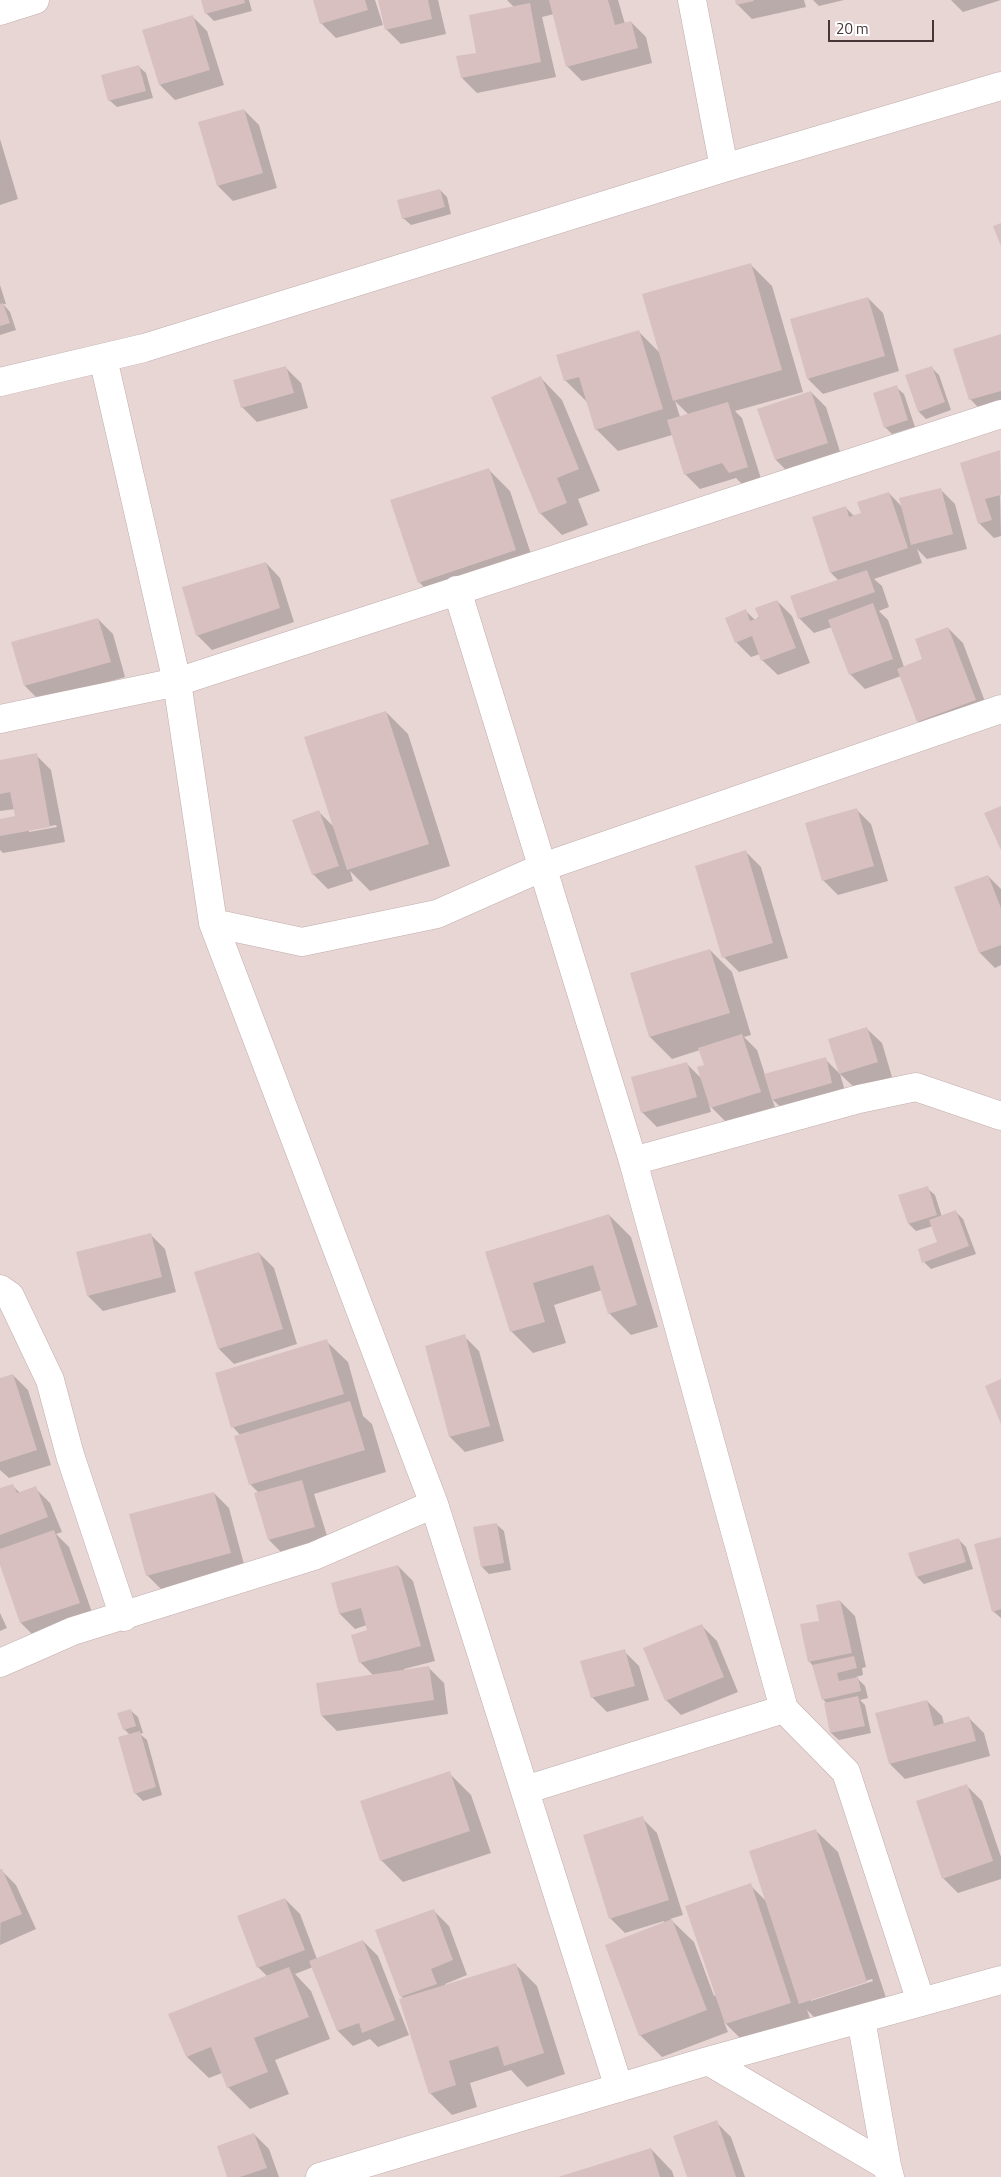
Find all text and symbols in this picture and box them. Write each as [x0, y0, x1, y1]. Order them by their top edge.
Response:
scale bar [831, 10, 937, 42]
text: 20 m [836, 17, 869, 40]

